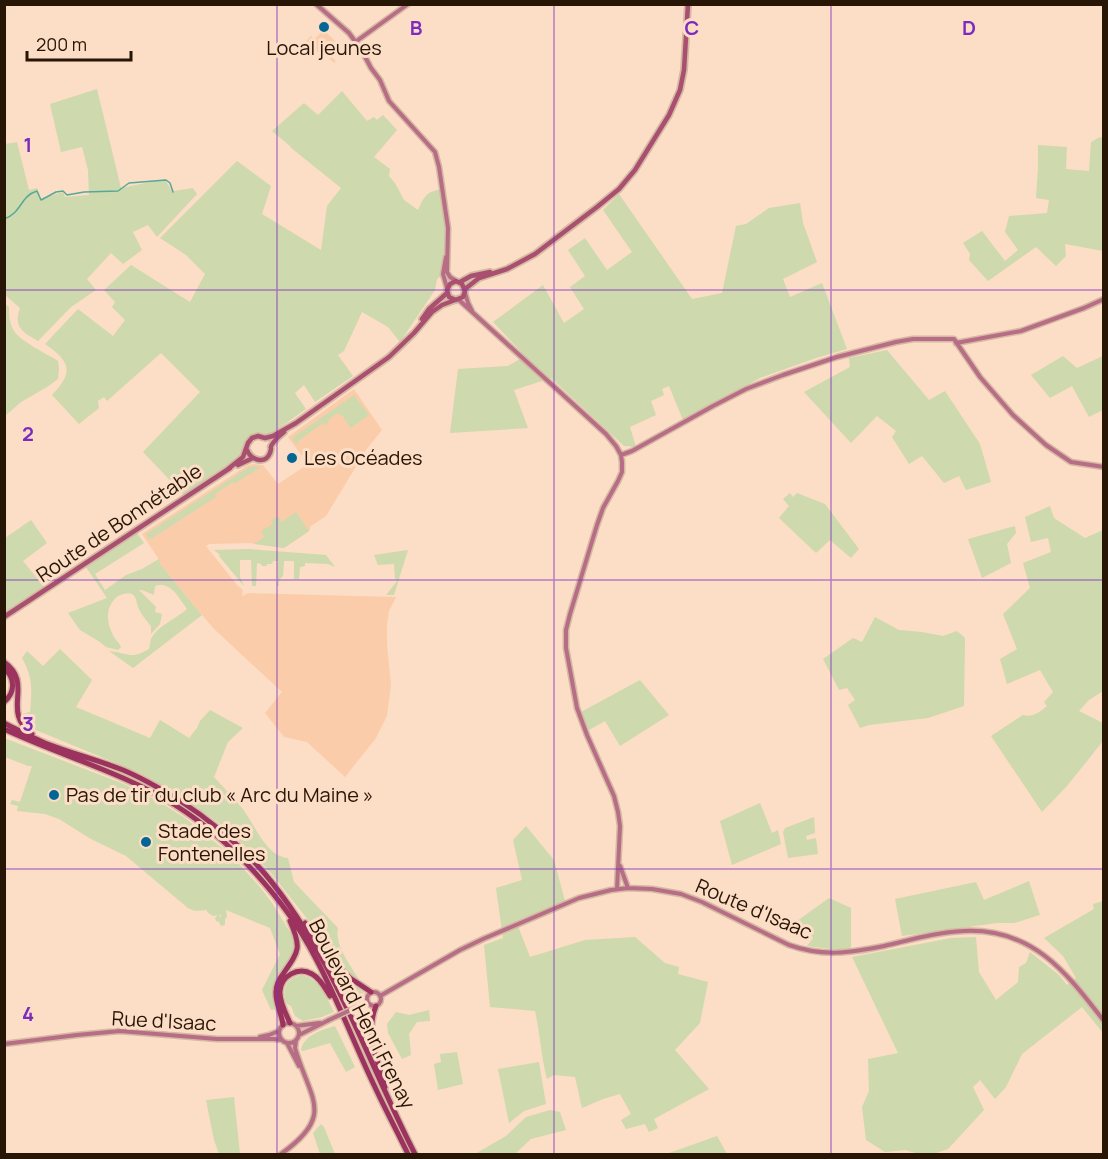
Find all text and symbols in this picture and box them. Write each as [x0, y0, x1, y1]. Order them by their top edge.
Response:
text: B [410, 14, 423, 41]
text: C [685, 14, 699, 41]
text: D [962, 14, 976, 41]
marker: Local jeunes [317, 20, 331, 34]
scale bar [27, 24, 130, 62]
text: 200 m [36, 32, 87, 56]
place label: Local jeunes [266, 34, 382, 61]
text: 1 [24, 131, 32, 158]
text: 2 [22, 420, 34, 447]
place label: Les Océades [304, 444, 423, 471]
marker: Les Océades [285, 451, 299, 465]
street label: Route de Bonnétable [31, 457, 207, 588]
text: 3 [22, 710, 34, 737]
place label: Pas de tir du club « Arc du Maine » [66, 781, 374, 808]
marker: Pas de tir du club « Arc du Maine » [47, 788, 61, 802]
place label: Stade des Fontenelles [158, 817, 266, 867]
marker: Stade des Fontenelles [139, 835, 153, 849]
street label: Route d'Isaac [692, 872, 817, 945]
street label: Boulevard Henri Frenay [303, 914, 422, 1114]
text: 4 [22, 1000, 34, 1027]
street label: Rue d'Isaac [111, 1004, 217, 1037]

